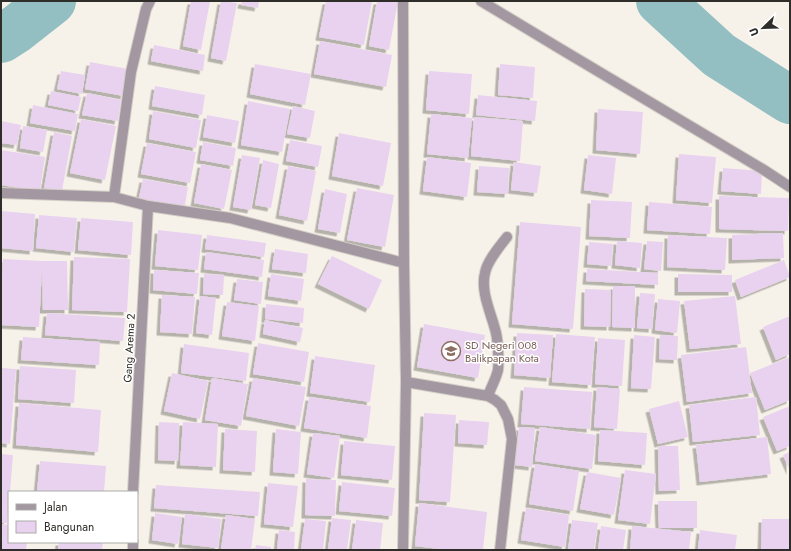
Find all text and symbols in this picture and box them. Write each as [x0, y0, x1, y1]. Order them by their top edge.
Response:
north arrow [743, 8, 783, 48]
text: U [745, 25, 763, 39]
street label: Gang Arema 2 [119, 313, 139, 383]
place label: SD Negeri 008 Balikpapan Kota [465, 337, 539, 366]
school or university icon: SD Negeri 008 Balikpapan Kota [440, 340, 462, 362]
legend [8, 491, 138, 543]
text: Jalan [42, 498, 67, 516]
text: Bangunan [44, 518, 94, 536]

